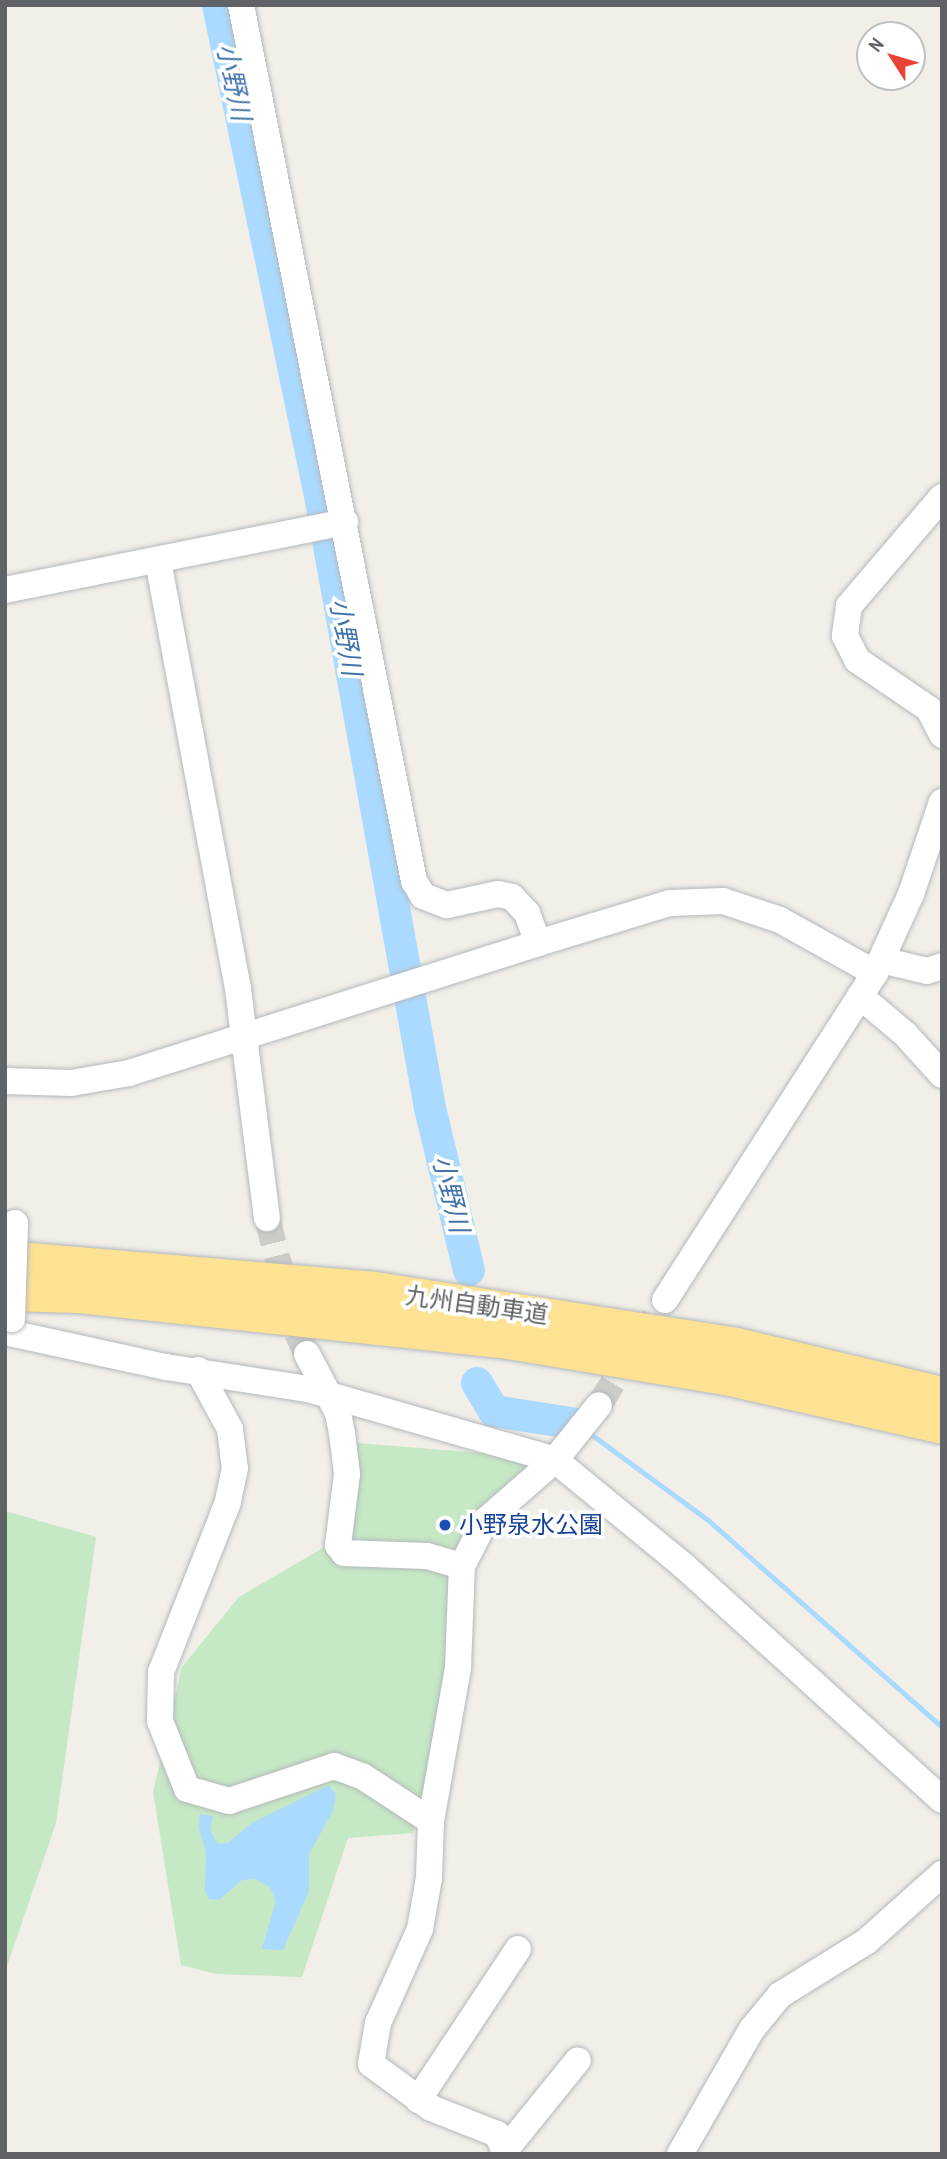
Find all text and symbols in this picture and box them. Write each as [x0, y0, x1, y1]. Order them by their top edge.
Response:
north arrow [856, 21, 926, 91]
text: N [862, 32, 890, 57]
water label: 小野川 [211, 41, 257, 123]
water label: 小野川 [324, 596, 368, 678]
water label: 小野川 [426, 1152, 476, 1236]
street label: 九州自動車道 [404, 1281, 550, 1329]
place label: 小野泉水公園 [459, 1511, 603, 1539]
marker: 小野泉水公園 [437, 1517, 453, 1533]

